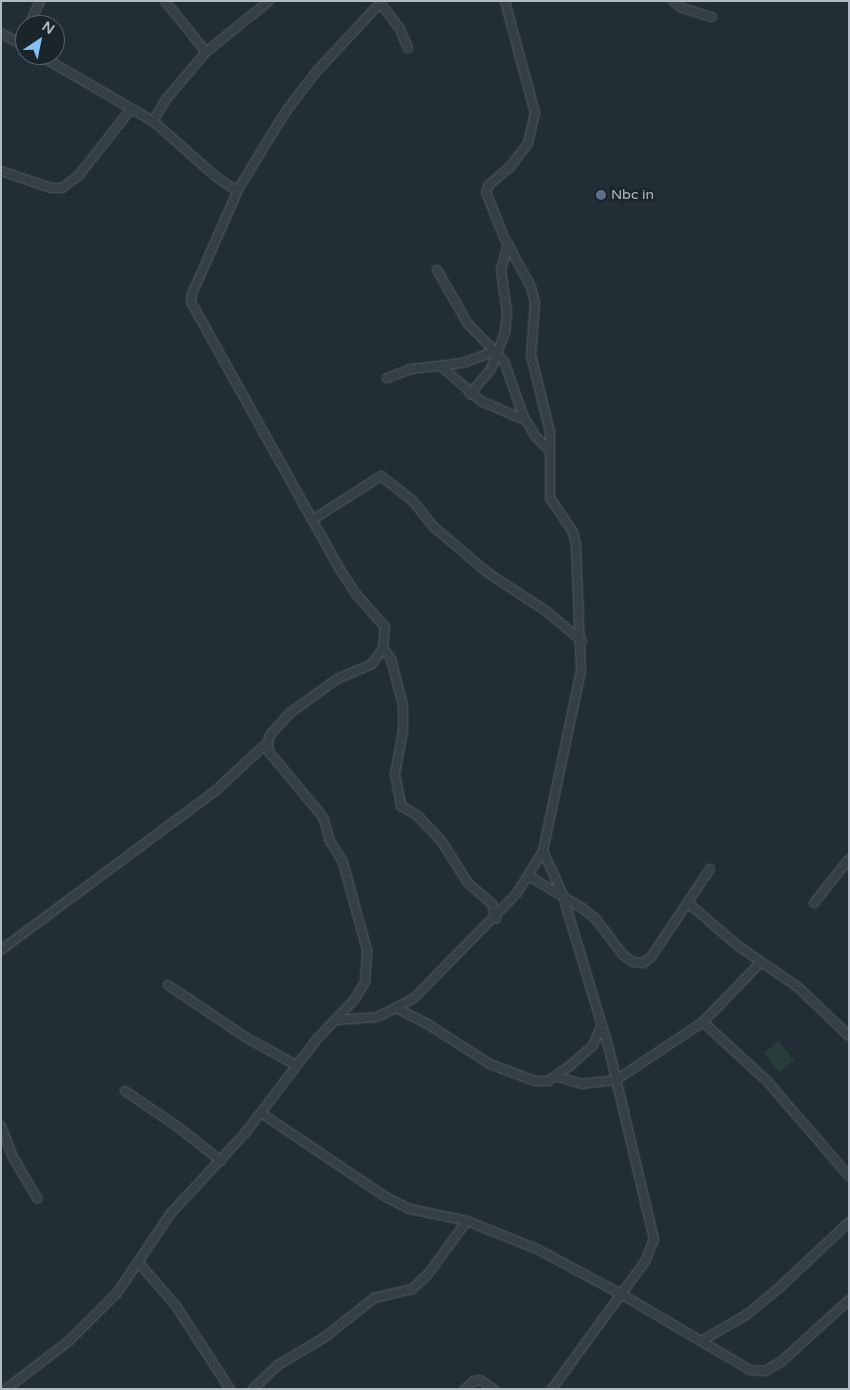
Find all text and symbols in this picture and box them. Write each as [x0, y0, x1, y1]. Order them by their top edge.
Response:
north arrow [15, 15, 65, 65]
text: N [39, 18, 58, 38]
place label: Nbc in [611, 187, 654, 203]
marker: Nbc in [595, 189, 607, 201]

